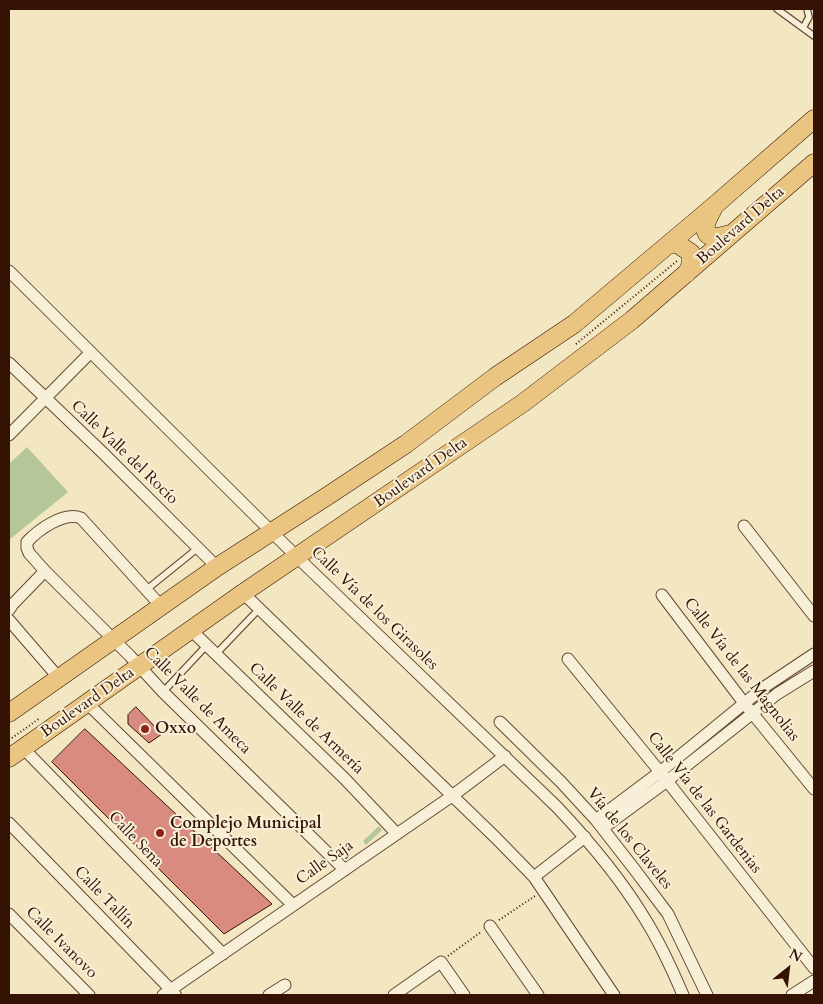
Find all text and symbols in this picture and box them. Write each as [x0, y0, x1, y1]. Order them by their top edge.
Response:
street label: Boulevard Delta [693, 183, 789, 269]
street label: Calle Valle del Rocío [66, 397, 182, 509]
street label: Boulevard Delta [371, 434, 471, 512]
street label: Calle Vía de los Girasoles [306, 543, 442, 675]
street label: Calle Vía de las Magnolias [679, 595, 803, 745]
street label: Calle Valle de Ameca [139, 643, 255, 759]
street label: Calle Valle de Armería [244, 659, 368, 779]
street label: Boulevard Delta [38, 664, 138, 742]
place label: Oxxo [155, 719, 196, 739]
marker: Oxxo [139, 723, 151, 735]
street label: Calle Vía de las Gardenias [643, 728, 765, 878]
street label: Vía de los Claveles [582, 784, 676, 894]
street label: Calle Sena [104, 808, 166, 872]
place label: Complejo Municipal de Deportes [170, 814, 321, 852]
marker: Complejo Municipal de Deportes [154, 827, 166, 839]
street label: Calle Saja [293, 836, 357, 890]
street label: Calle Tallín [70, 863, 138, 933]
street label: Calle Ivanovo [21, 903, 101, 983]
north arrow [763, 944, 813, 994]
text: N [786, 944, 805, 967]

